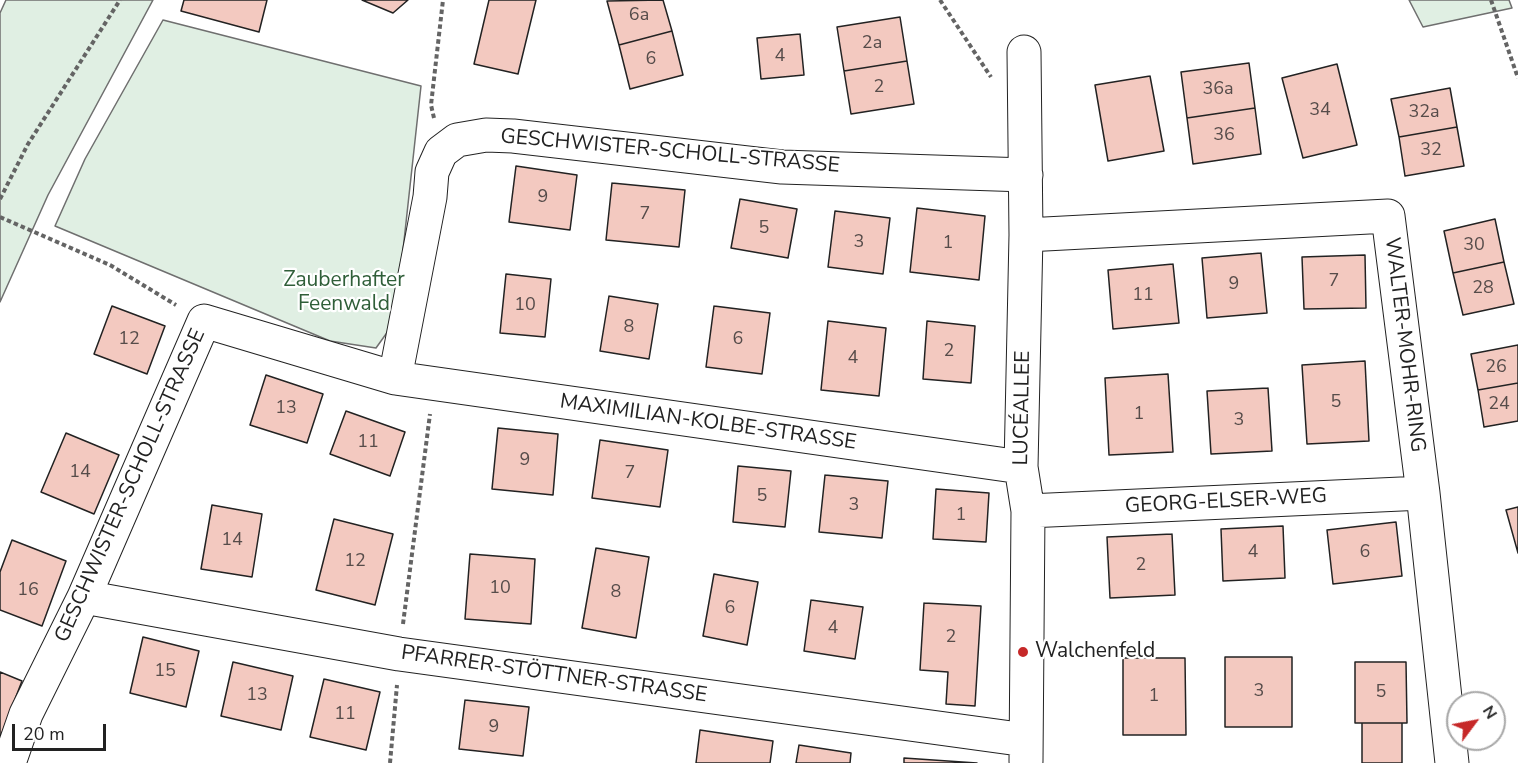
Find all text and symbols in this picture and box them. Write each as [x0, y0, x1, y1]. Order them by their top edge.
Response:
house number: 6a [629, 5, 649, 27]
house number: 2a [862, 33, 882, 55]
house number: 4 [775, 46, 785, 68]
house number: 6 [646, 49, 656, 71]
house number: 2 [874, 77, 884, 99]
house number: 36a [1202, 79, 1234, 101]
house number: 34 [1309, 100, 1331, 122]
house number: 32a [1408, 102, 1440, 124]
street label: GESCHWISTER-SCHOLL-STRASSE [499, 125, 841, 179]
house number: 36 [1213, 125, 1235, 147]
house number: 32 [1420, 140, 1442, 162]
house number: 9 [538, 187, 548, 209]
house number: 7 [640, 204, 650, 226]
house number: 5 [759, 218, 769, 240]
house number: 3 [854, 232, 864, 254]
house number: 1 [943, 233, 953, 255]
house number: 30 [1463, 235, 1485, 257]
street label: WALTER-MOHR-RING [1378, 236, 1430, 454]
park label: Zauberhafter Feenwald [283, 268, 405, 318]
house number: 7 [1329, 271, 1339, 293]
house number: 9 [1229, 274, 1239, 296]
house number: 28 [1472, 278, 1494, 300]
house number: 11 [1132, 285, 1154, 307]
house number: 10 [514, 295, 536, 317]
house number: 8 [624, 317, 634, 339]
street label: GESCHWISTER-SCHOLL-STRASSE [50, 325, 212, 647]
house number: 12 [118, 329, 140, 351]
house number: 6 [733, 329, 743, 351]
house number: 2 [944, 341, 954, 363]
house number: 4 [848, 348, 858, 370]
street label: LUCÉALLEE [1009, 350, 1037, 466]
house number: 26 [1485, 357, 1507, 379]
street label: MAXIMILIAN-KOLBE-STRASSE [558, 390, 858, 456]
house number: 5 [1331, 392, 1341, 414]
house number: 24 [1488, 394, 1510, 416]
house number: 13 [275, 398, 297, 420]
house number: 1 [1134, 404, 1144, 426]
house number: 3 [1234, 410, 1244, 432]
house number: 11 [357, 432, 379, 454]
house number: 9 [520, 450, 530, 472]
house number: 14 [69, 462, 91, 484]
house number: 7 [625, 463, 635, 485]
street label: GEORG-ELSER-WEG [1124, 484, 1328, 520]
house number: 5 [757, 486, 767, 508]
house number: 3 [849, 495, 859, 517]
house number: 1 [956, 505, 966, 527]
house number: 14 [221, 530, 243, 552]
house number: 4 [1248, 542, 1258, 564]
house number: 6 [1360, 542, 1370, 564]
house number: 12 [344, 551, 366, 573]
house number: 2 [1136, 555, 1146, 577]
house number: 10 [489, 578, 511, 600]
house number: 16 [17, 580, 39, 602]
house number: 8 [611, 582, 621, 604]
house number: 6 [725, 598, 735, 620]
house number: 4 [828, 618, 838, 640]
house number: 2 [946, 627, 956, 649]
place label: Walchenfeld [1035, 639, 1155, 665]
street label: PFARRER-STÖTTNER-STRASSE [399, 641, 709, 709]
marker: Walchenfeld [1016, 645, 1030, 659]
house number: 15 [154, 661, 176, 683]
house number: 3 [1254, 681, 1264, 703]
house number: 5 [1376, 682, 1386, 704]
house number: 13 [246, 685, 268, 707]
house number: 1 [1149, 686, 1159, 708]
north arrow [1446, 691, 1506, 751]
text: N [1477, 702, 1502, 723]
house number: 11 [334, 704, 356, 726]
scale bar [15, 712, 110, 750]
house number: 9 [489, 717, 499, 739]
text: 20 m [23, 722, 65, 746]

